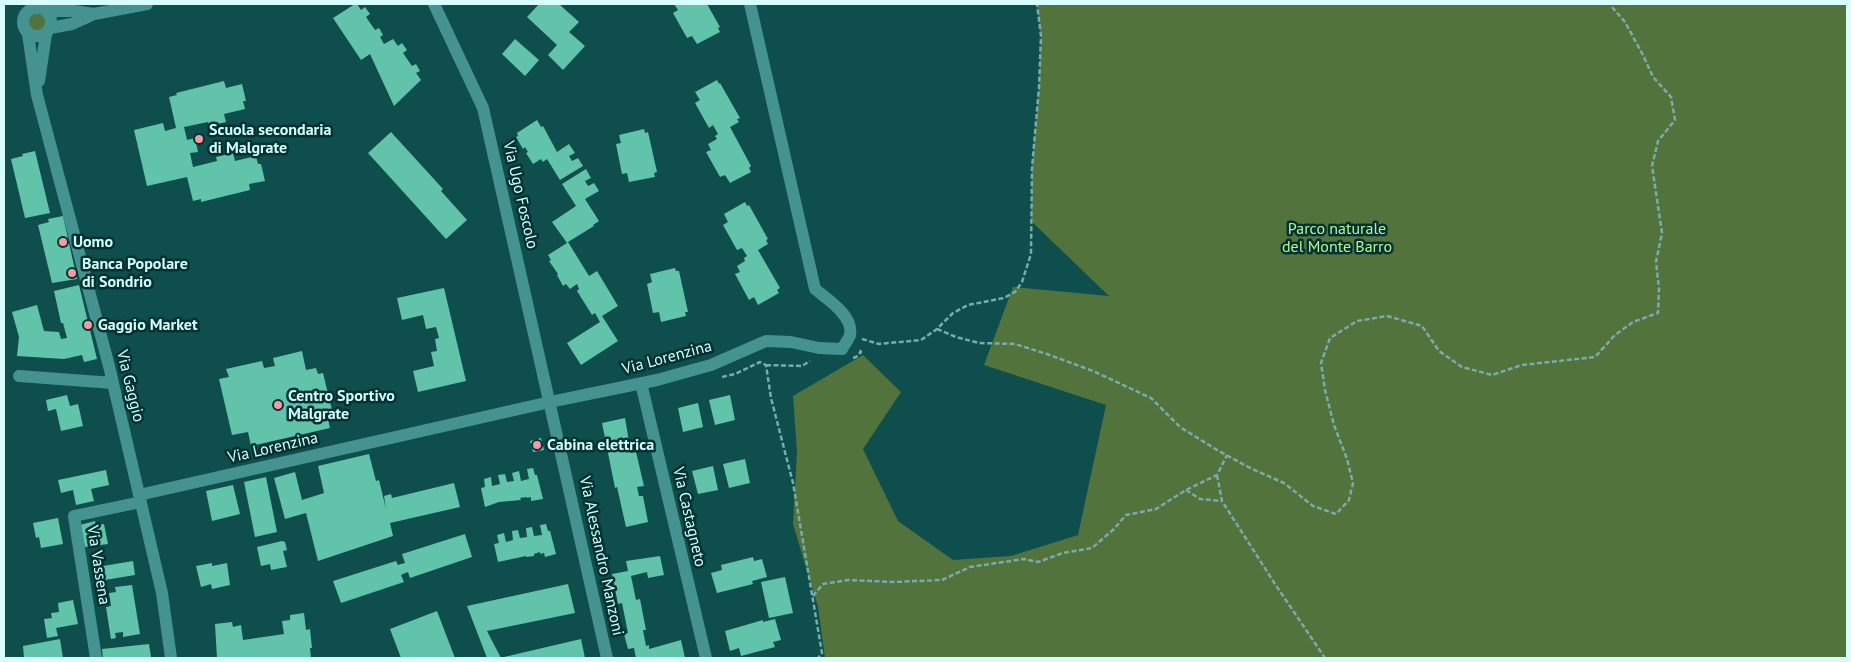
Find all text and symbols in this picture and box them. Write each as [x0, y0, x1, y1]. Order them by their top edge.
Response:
place label: Scuola secondaria di Malgrate [209, 120, 331, 158]
marker: Scuola secondaria di Malgrate [193, 133, 205, 145]
street label: Via Ugo Foscolo [498, 139, 542, 251]
park label: Parco naturale del Monte Barro [1282, 219, 1392, 257]
place label: Uomo [73, 232, 113, 252]
marker: Uomo [57, 236, 69, 248]
place label: Banca Popolare di Sondrio [82, 254, 188, 292]
marker: Banca Popolare di Sondrio [66, 267, 78, 279]
place label: Gaggio Market [98, 315, 198, 335]
marker: Gaggio Market [82, 319, 94, 331]
street label: Via Lorenzina [620, 337, 714, 379]
street label: Via Gaggio [112, 348, 148, 424]
place label: Centro Sportivo Malgrate [288, 386, 395, 424]
marker: Centro Sportivo Malgrate [272, 399, 284, 411]
street label: Via Lorenzina [226, 428, 320, 468]
place label: Cabina elettrica [547, 435, 654, 455]
marker: Cabina elettrica [531, 439, 543, 451]
street label: Via Castagneto [668, 465, 710, 569]
street label: Via Alessandro Manzoni [575, 474, 627, 638]
street label: Via Vassena [82, 524, 114, 606]

